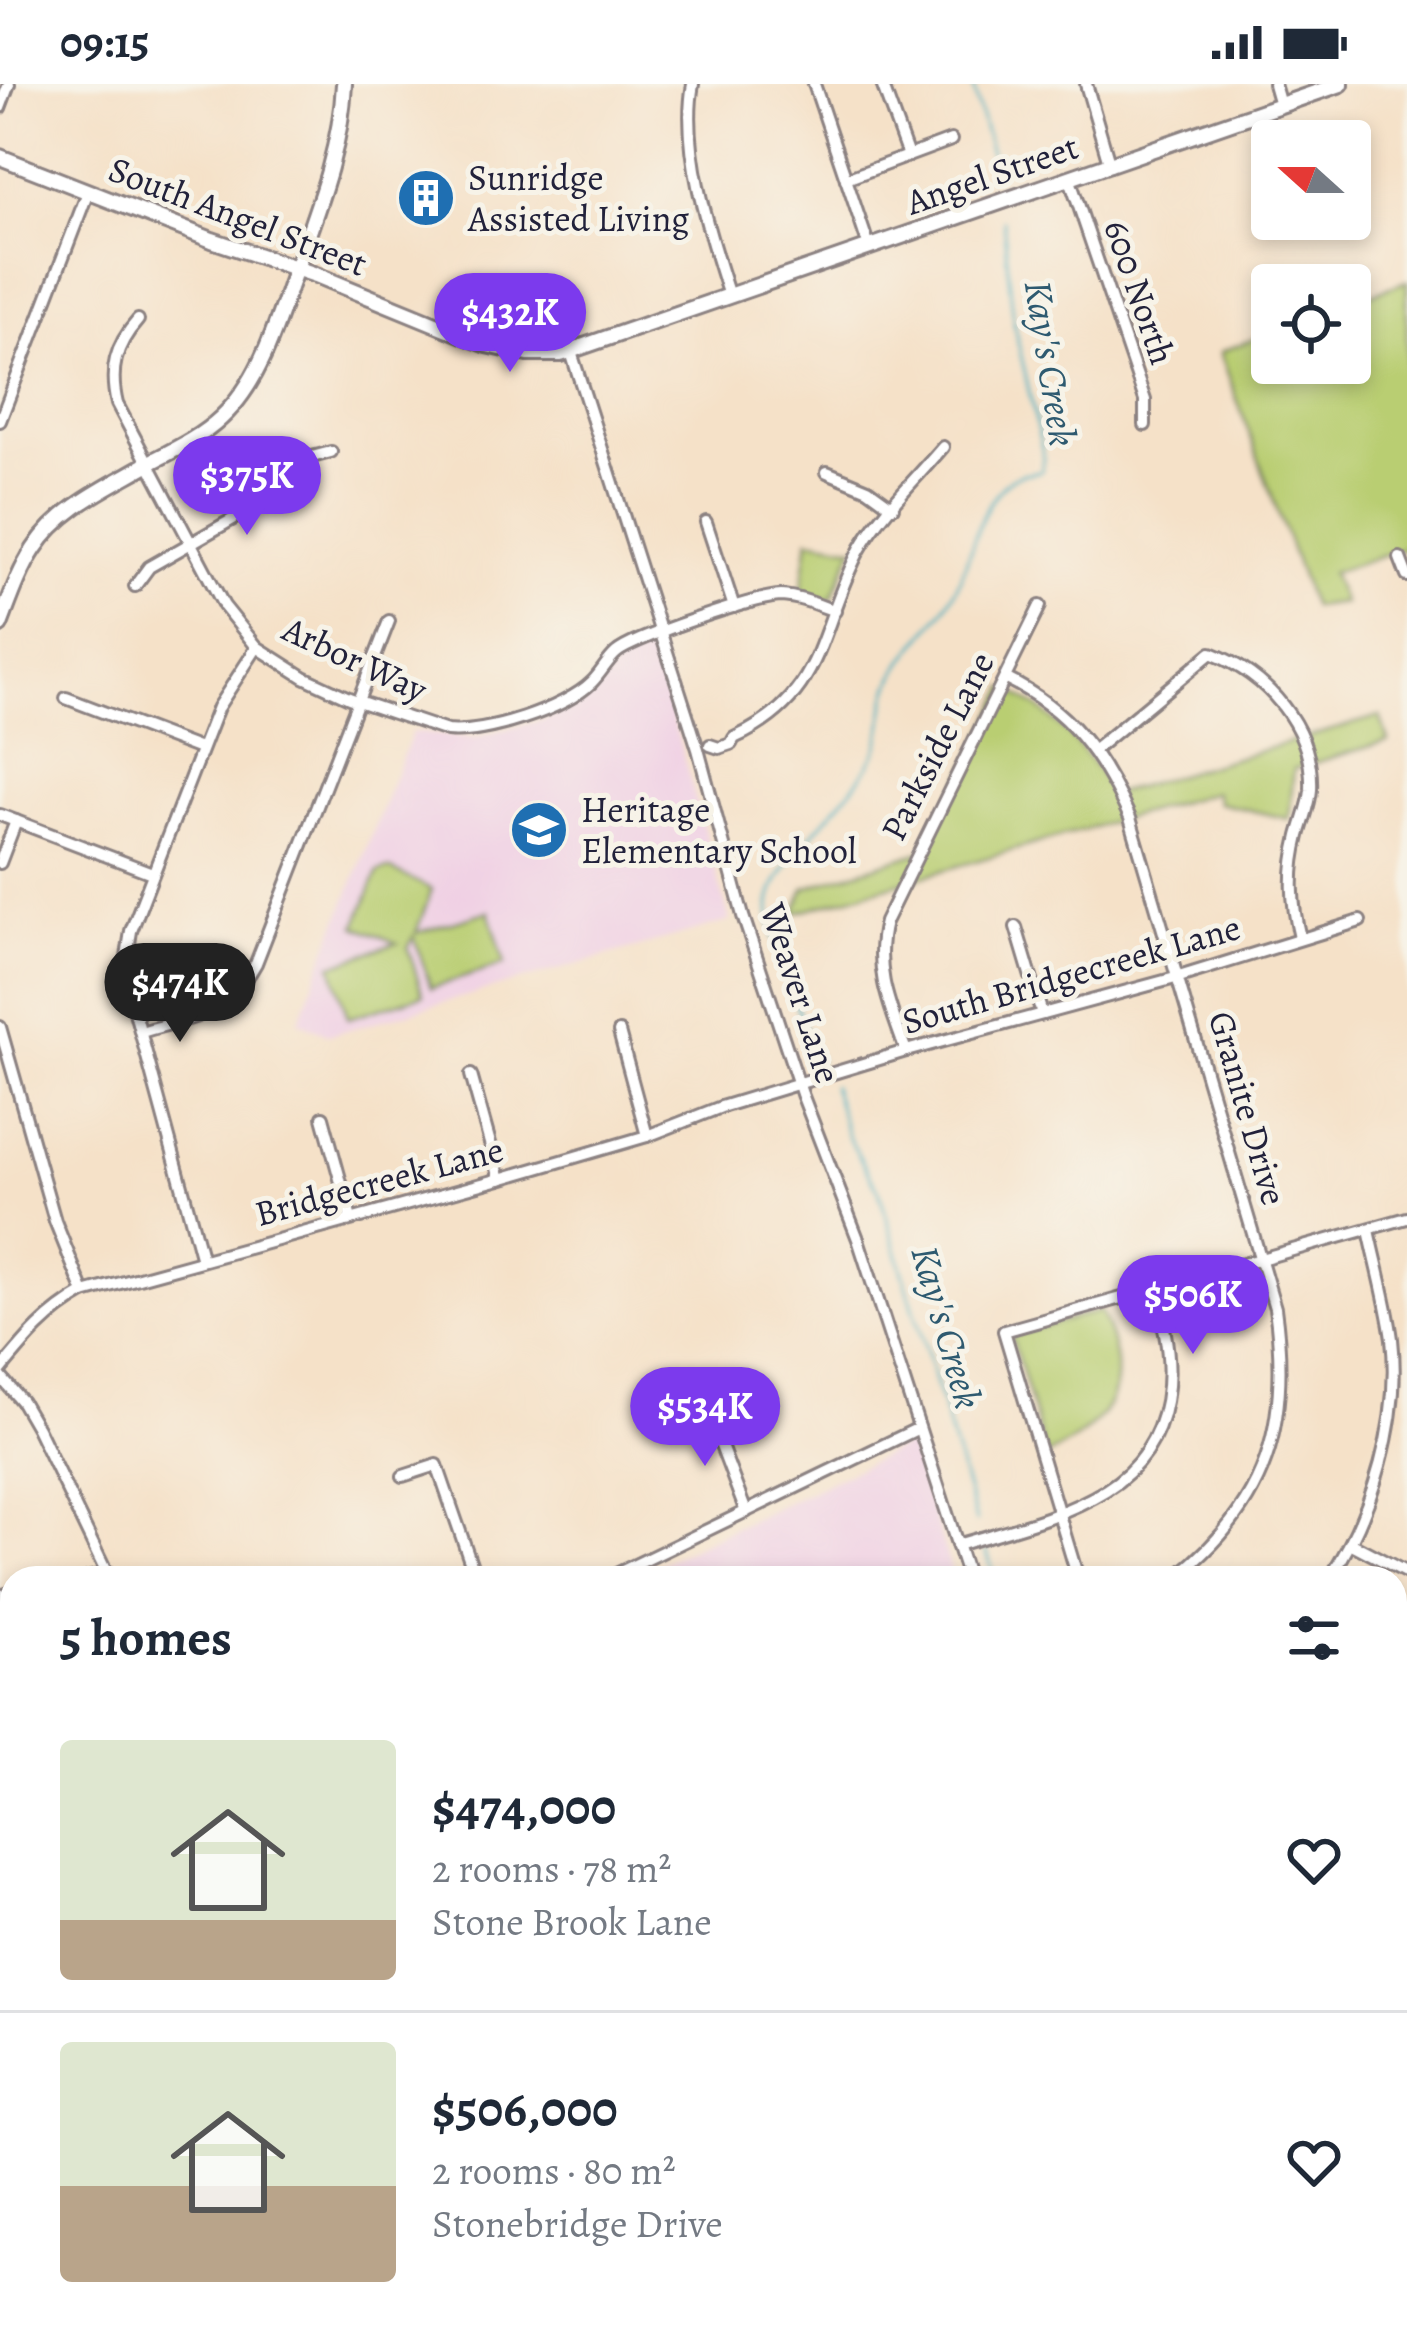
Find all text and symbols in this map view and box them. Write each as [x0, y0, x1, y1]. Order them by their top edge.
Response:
text: 09:15 [60, 11, 150, 73]
north arrow [1251, 120, 1371, 240]
map controls [1251, 120, 1371, 384]
street label: Angel Street [899, 122, 1085, 227]
street label: South Angel Street [102, 144, 374, 288]
place label: Sunridge Assisted Living [467, 153, 689, 243]
building icon: Sunridge Assisted Living [395, 167, 457, 229]
street label: 600 North [1092, 213, 1188, 371]
button: locate [1251, 264, 1371, 384]
pin: $432K [426, 273, 594, 375]
water label: Kay's Creek [1012, 276, 1090, 450]
text: $432K [461, 285, 559, 338]
pin: $375K [163, 436, 331, 538]
text: $375K [200, 448, 294, 501]
street label: Arbor Way [274, 604, 436, 714]
street label: Parkside Lane [868, 643, 1006, 849]
place label: Heritage Elementary School [581, 785, 857, 875]
school or university icon: Heritage Elementary School [508, 799, 570, 861]
street label: Weaver Lane [749, 896, 853, 1089]
street label: South Bridgecreek Lane [896, 902, 1246, 1046]
pin: $474K [96, 943, 264, 1045]
text: $474K [131, 955, 229, 1008]
street label: Granite Drive [1197, 1005, 1299, 1211]
street label: Bridgecreek Lane [249, 1124, 509, 1238]
water label: Kay's Creek [898, 1239, 996, 1415]
pin: $506K [1109, 1255, 1277, 1357]
text: $506K [1144, 1267, 1242, 1320]
pin: $534K [621, 1367, 789, 1469]
text: $534K [657, 1379, 753, 1432]
text: 5 homes [60, 1603, 232, 1673]
icon: filters [1281, 1605, 1347, 1671]
text: $474,000 [432, 1772, 616, 1842]
icon: home [156, 1788, 300, 1932]
icon: heart [1281, 1827, 1347, 1893]
text: 2 rooms · 78 m² [432, 1842, 671, 1895]
text: Stone Brook Lane [432, 1895, 712, 1948]
text: $506,000 [432, 2074, 618, 2144]
icon: home [156, 2090, 300, 2234]
icon: heart [1281, 2129, 1347, 2195]
text: 2 rooms · 80 m² [432, 2144, 676, 2197]
text: Stonebridge Drive [432, 2197, 723, 2250]

